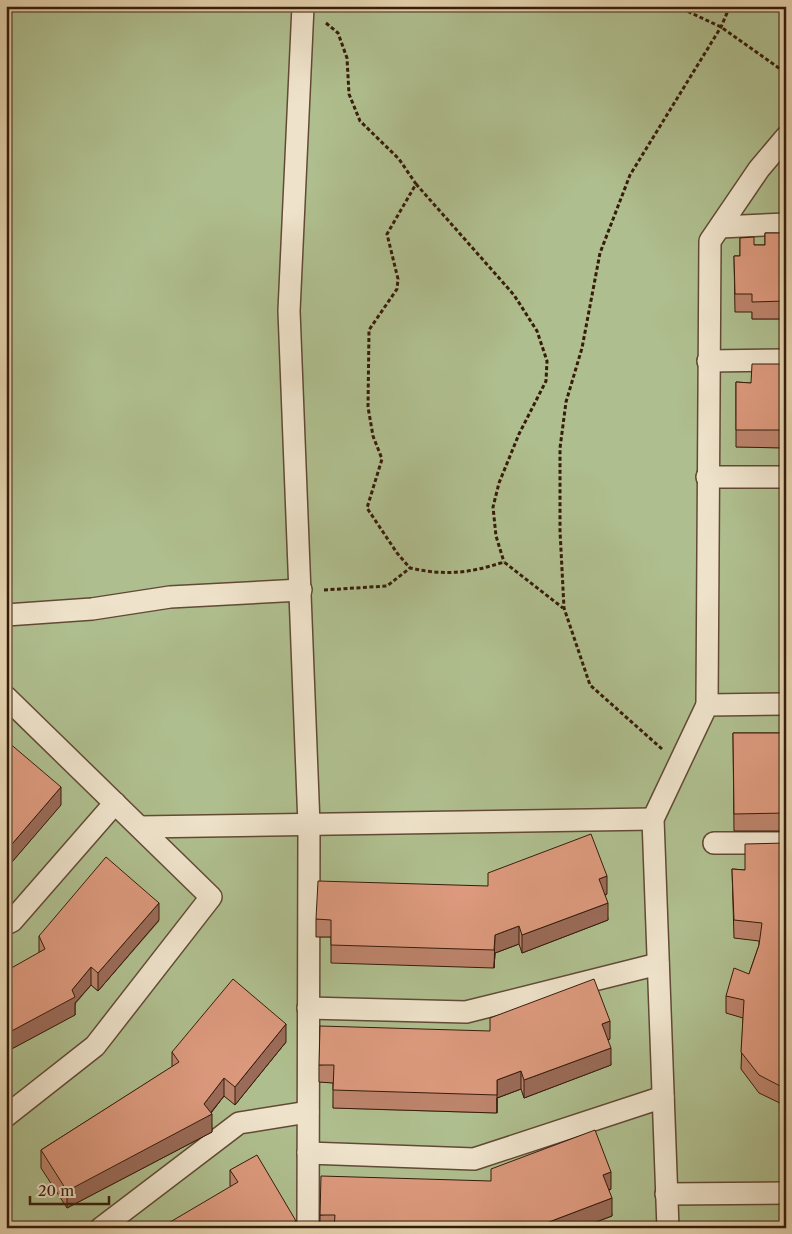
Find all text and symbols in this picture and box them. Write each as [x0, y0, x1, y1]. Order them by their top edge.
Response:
scale bar [30, 1174, 109, 1206]
text: 20 m [38, 1181, 74, 1200]

